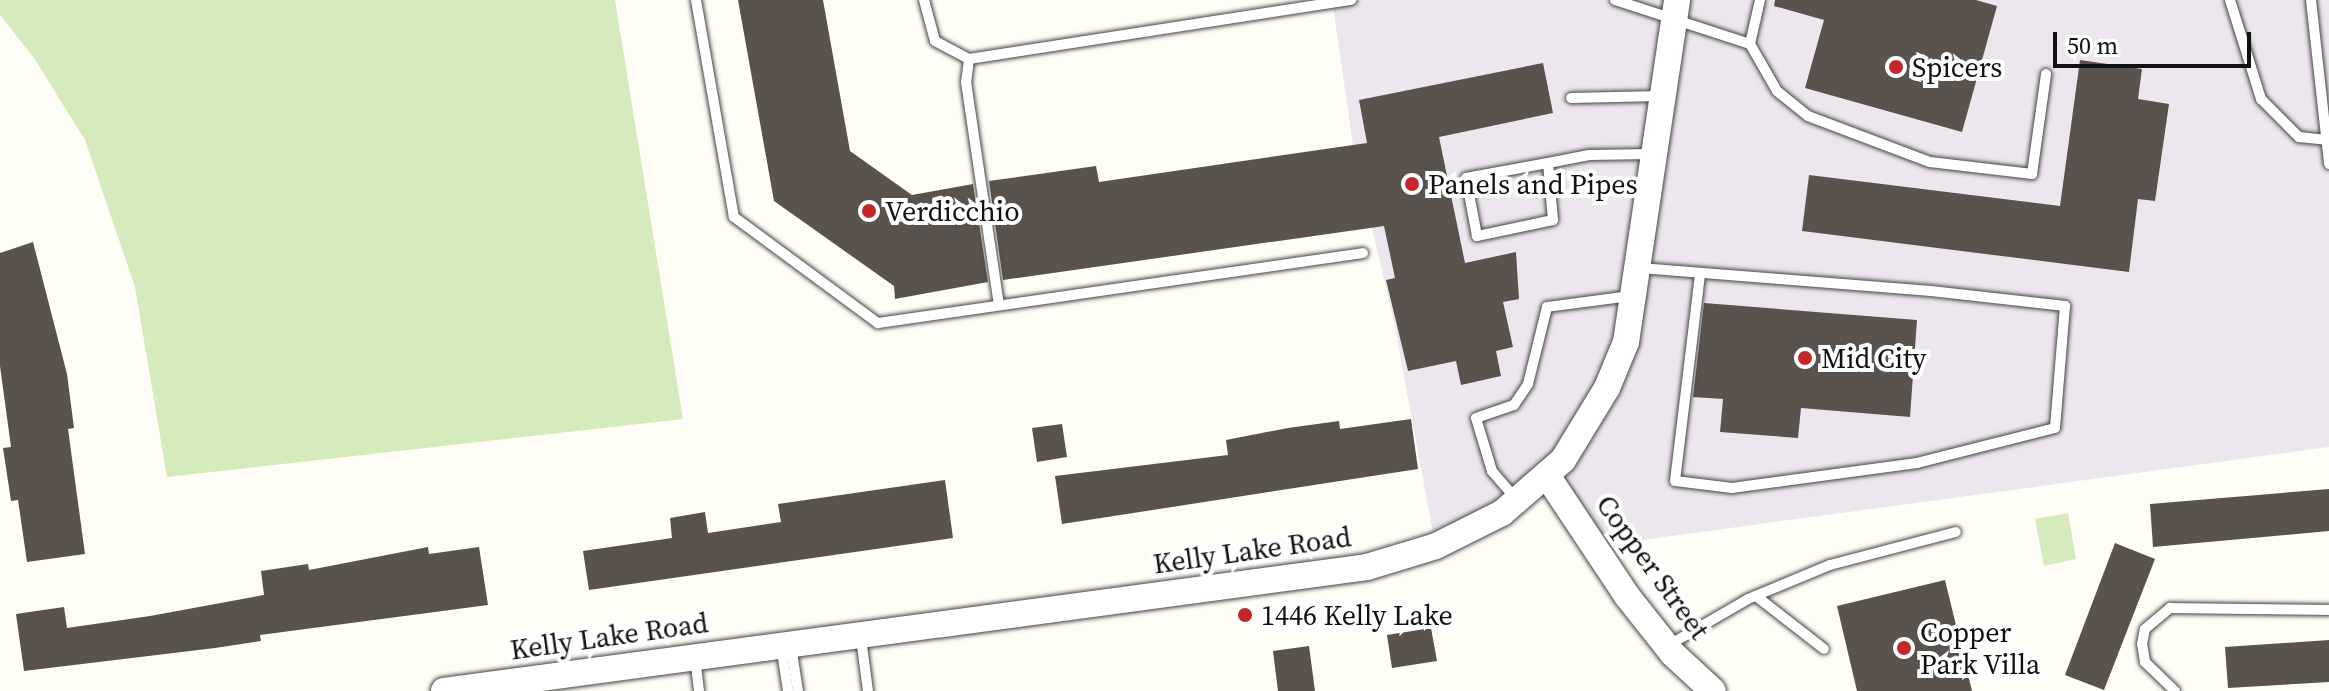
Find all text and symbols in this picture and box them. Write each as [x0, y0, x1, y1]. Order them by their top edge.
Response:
scale bar [2057, 16, 2255, 66]
text: 50 m [2067, 29, 2118, 62]
place label: Spicers [1912, 50, 2002, 84]
marker: Spicers [1887, 58, 1905, 76]
place label: Panels and Pipes [1428, 167, 1638, 201]
marker: Panels and Pipes [1403, 175, 1421, 193]
place label: Verdicchio [885, 194, 1020, 228]
marker: Verdicchio [860, 202, 878, 220]
place label: Mid City [1821, 341, 1926, 375]
marker: Mid City [1796, 349, 1814, 367]
street label: Copper Street [1589, 488, 1717, 646]
street label: Kelly Lake Road [1151, 519, 1353, 581]
place label: 1446 Kelly Lake [1261, 598, 1453, 632]
street label: Kelly Lake Road [508, 605, 710, 667]
marker: 1446 Kelly Lake [1236, 606, 1254, 624]
place label: Copper Park Villa [1920, 615, 2041, 681]
marker: Copper Park Villa [1895, 639, 1913, 657]

